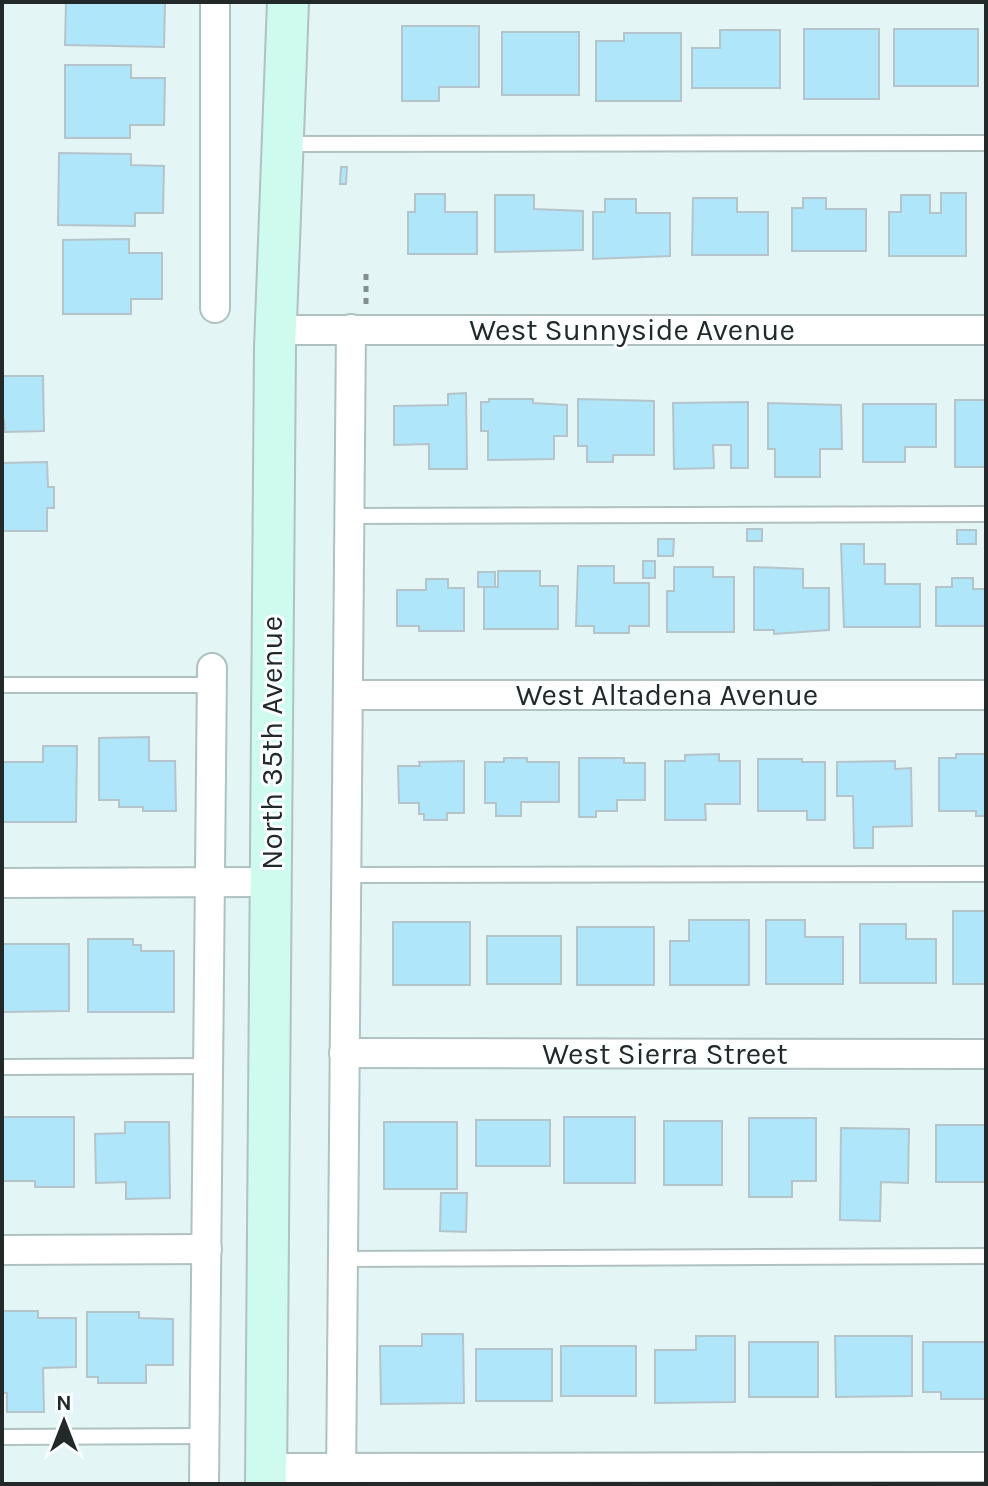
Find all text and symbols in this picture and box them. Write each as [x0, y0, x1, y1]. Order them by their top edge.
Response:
street label: West Sunnyside Avenue [469, 312, 795, 348]
street label: North 35th Avenue [254, 616, 290, 870]
street label: West Altadena Avenue [516, 677, 818, 713]
street label: West Sierra Street [542, 1036, 788, 1072]
north arrow [24, 1382, 104, 1462]
text: N [56, 1390, 72, 1416]

